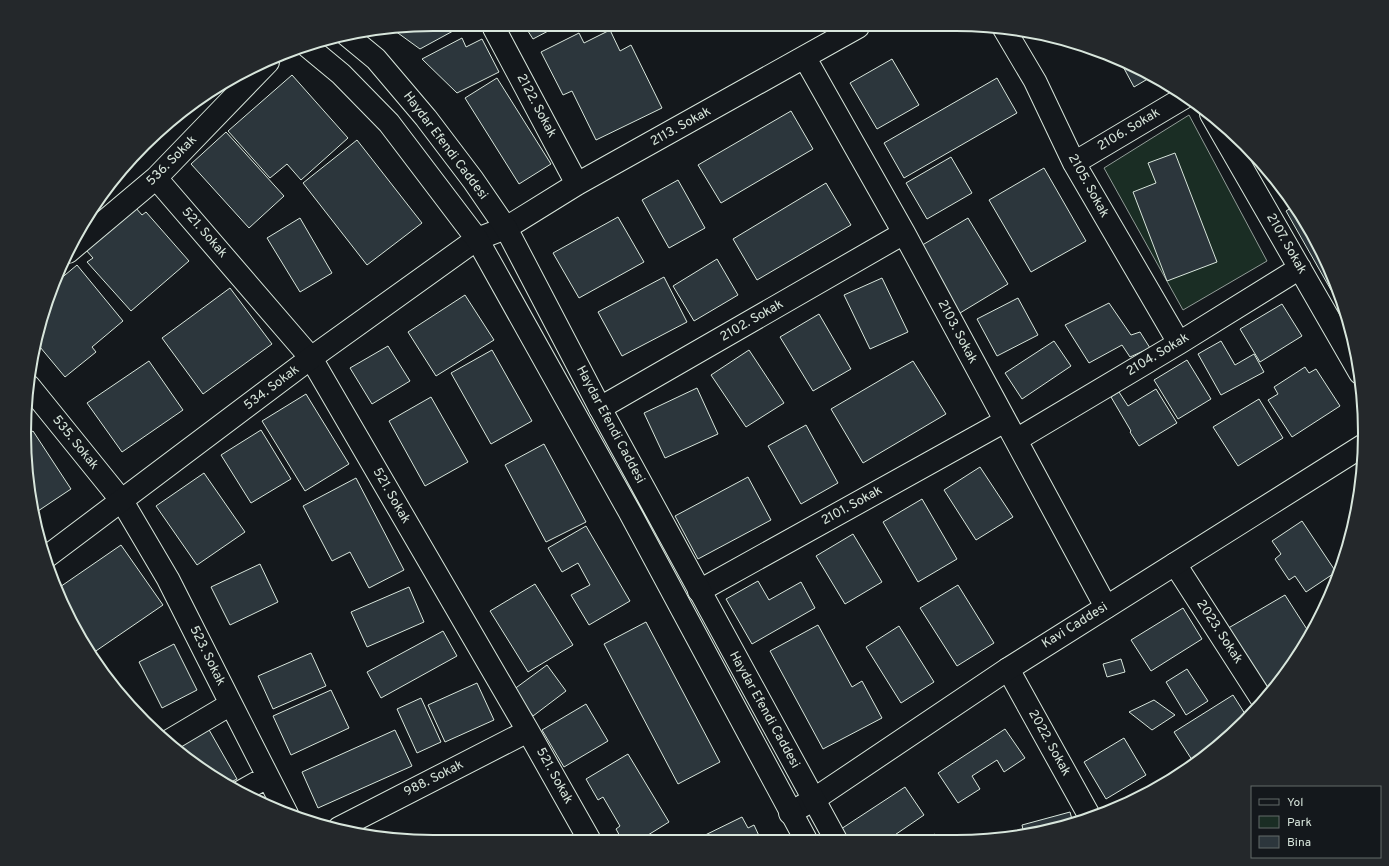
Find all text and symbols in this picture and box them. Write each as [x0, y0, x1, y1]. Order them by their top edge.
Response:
street label: 2122. Sokak [513, 71, 559, 141]
street label: Haydar Efendi Caddesi [399, 89, 491, 203]
street label: 2113. Sokak [648, 104, 714, 150]
street label: 2106. Sokak [1095, 105, 1163, 155]
street label: 536. Sokak [143, 132, 201, 190]
street label: 2105. Sokak [1064, 151, 1112, 221]
street label: 521. Sokak [178, 204, 230, 262]
street label: 2107. Sokak [1262, 211, 1310, 277]
street label: 2102. Sokak [718, 296, 786, 345]
street label: 2103. Sokak [933, 297, 981, 367]
street label: 2104. Sokak [1124, 330, 1192, 380]
street label: 534. Sokak [241, 362, 303, 414]
street label: Haydar Efendi Caddesi [572, 363, 648, 487]
street label: 535. Sokak [48, 413, 102, 473]
street label: 521. Sokak [369, 465, 413, 527]
street label: 2101. Sokak [819, 483, 885, 529]
street label: 2023. Sokak [1192, 597, 1246, 667]
street label: Kavi Caddesi [1039, 599, 1111, 653]
street label: 523. Sokak [186, 623, 228, 689]
street label: Haydar Efendi Caddesi [725, 649, 803, 771]
street label: 2022. Sokak [1024, 707, 1074, 779]
street label: 521. Sokak [532, 745, 576, 807]
street label: 988. Sokak [402, 757, 467, 801]
legend [1251, 786, 1381, 858]
text: Yol [1287, 795, 1303, 811]
text: Park [1287, 815, 1312, 831]
text: Bina [1287, 835, 1311, 851]

